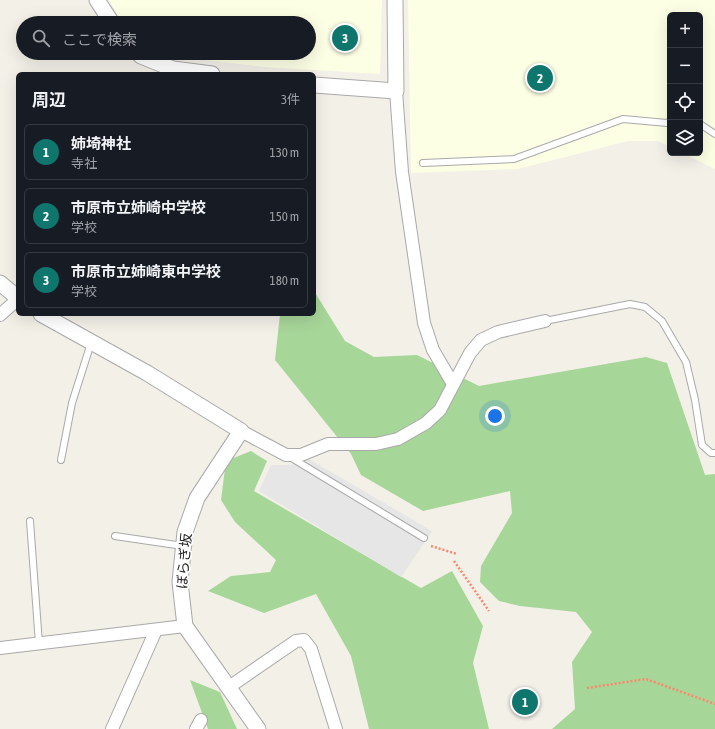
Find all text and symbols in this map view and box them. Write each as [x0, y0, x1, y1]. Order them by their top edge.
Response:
map controls [667, 12, 703, 156]
button: + [667, 12, 703, 48]
search box [16, 16, 316, 60]
pin: 3 [332, 23, 358, 53]
icon: search [30, 27, 52, 49]
text: ここで検索 [62, 31, 137, 48]
button: − [667, 48, 703, 84]
pin: 2 [527, 63, 553, 93]
button: locate [667, 84, 703, 120]
text: 周辺 [32, 90, 66, 110]
text: 3件 [281, 92, 300, 107]
button: layers [667, 120, 703, 156]
text: 姉埼神社 [71, 135, 131, 152]
text: 1 [43, 145, 49, 160]
text: 130 m [270, 145, 299, 160]
text: 寺社 [71, 156, 97, 171]
text: 市原市立姉崎中学校 [71, 199, 206, 216]
text: 2 [43, 209, 49, 224]
text: 150 m [270, 209, 299, 224]
text: 学校 [71, 220, 97, 235]
text: 市原市立姉崎東中学校 [71, 263, 221, 280]
text: 3 [43, 273, 49, 288]
text: 180 m [270, 273, 299, 288]
text: 学校 [71, 284, 97, 299]
your location [485, 406, 505, 426]
street label: ぼらぎ坂 [174, 532, 194, 590]
pin: 1 [512, 687, 538, 717]

